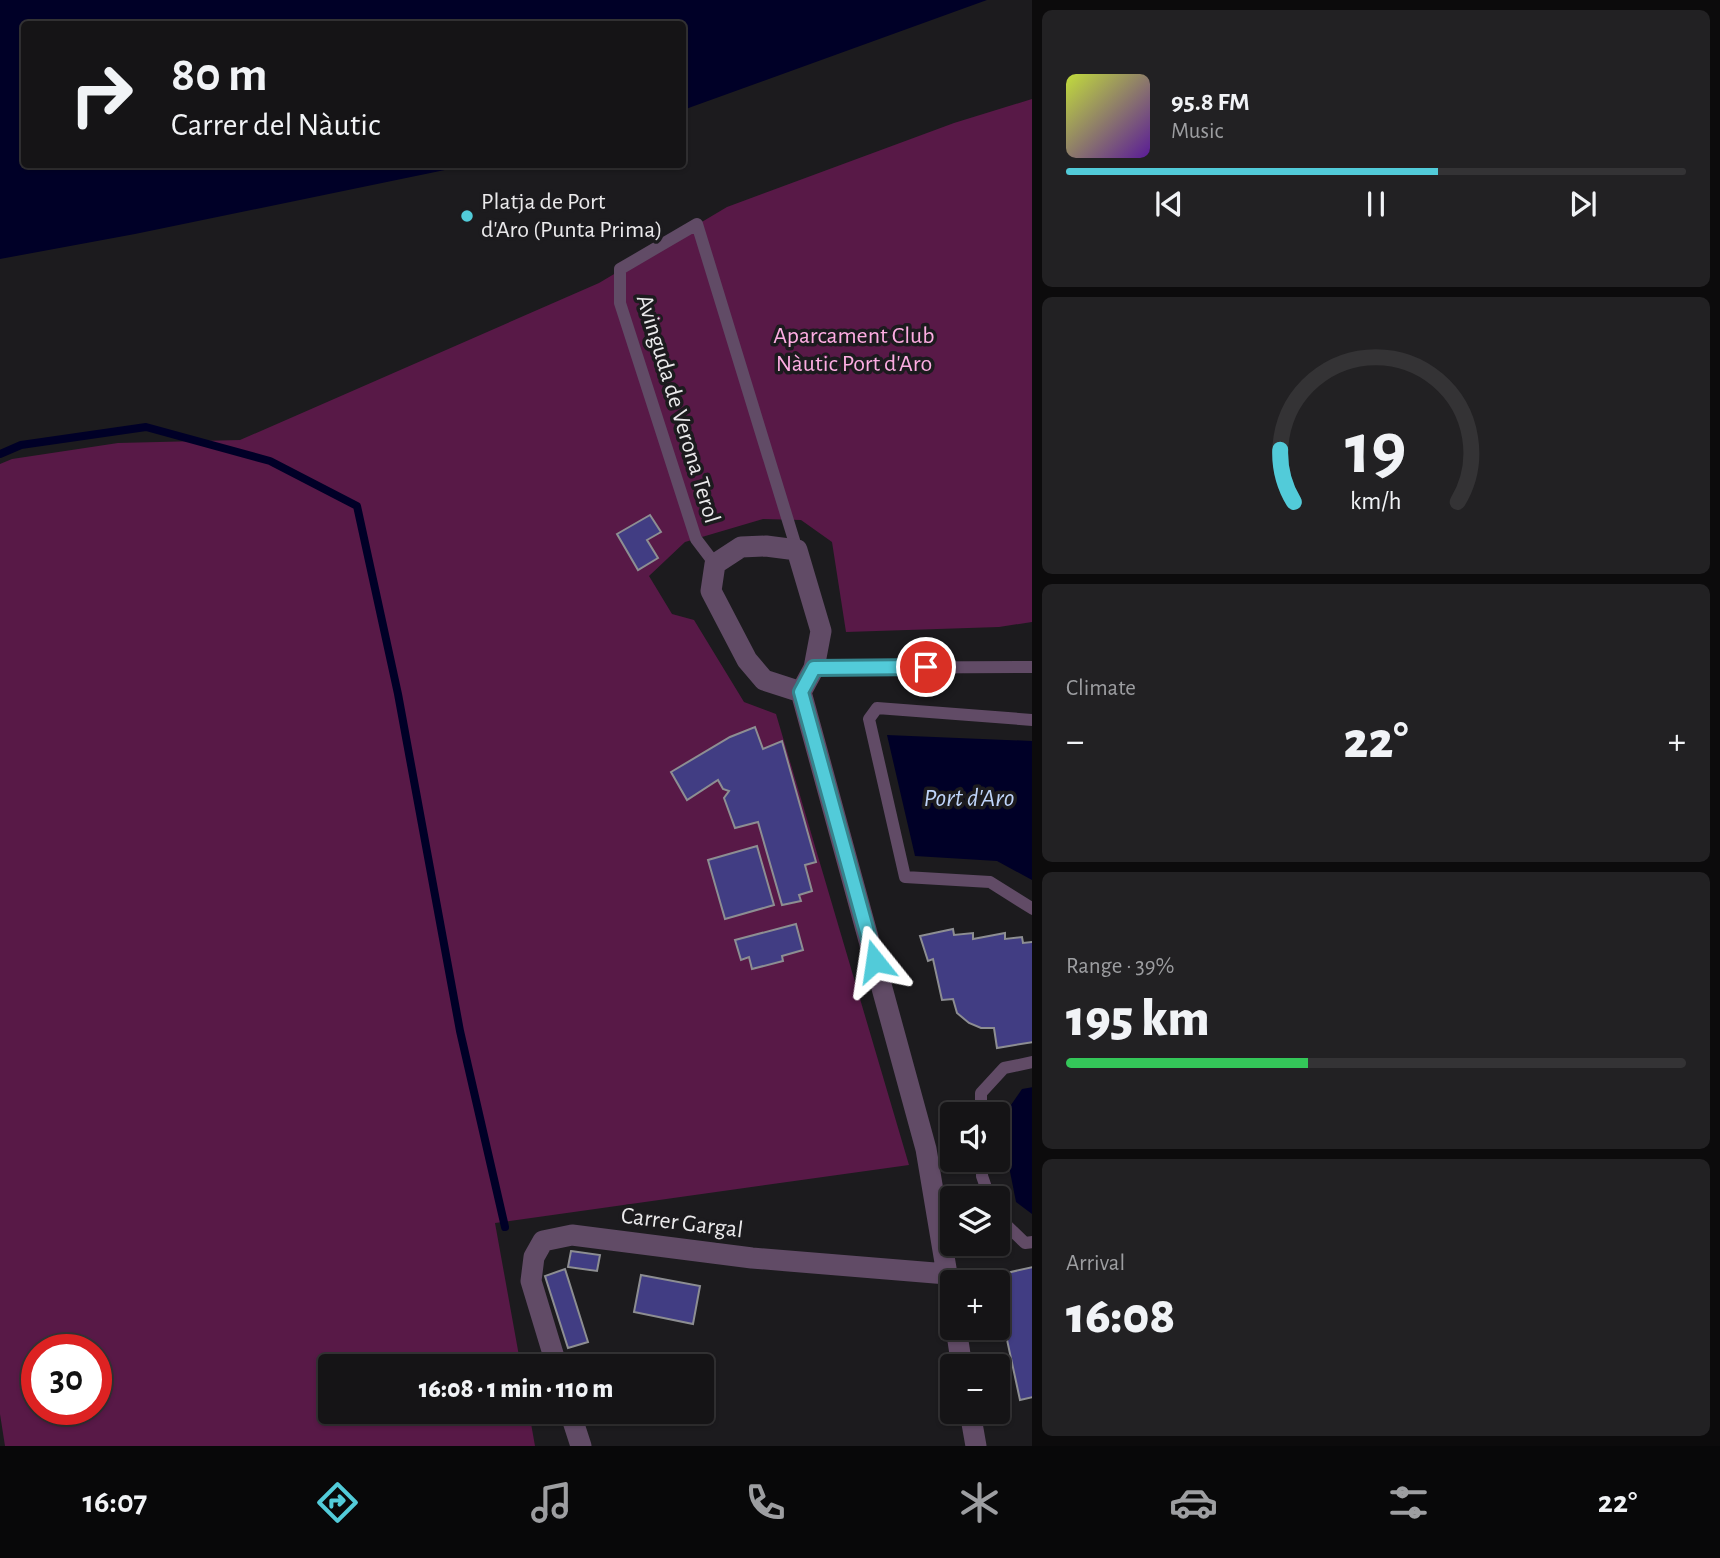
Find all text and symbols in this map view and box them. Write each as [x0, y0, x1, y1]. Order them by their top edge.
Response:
icon: right [56, 49, 147, 140]
text: 80 m [171, 51, 268, 100]
text: 95.8 FM [1171, 89, 1250, 115]
text: Carrer del Nàutic [171, 109, 380, 141]
text: Music [1171, 120, 1223, 143]
icon: previous [1150, 185, 1188, 223]
icon: pause [1357, 185, 1395, 223]
icon: next [1564, 185, 1602, 223]
place label: Platja de Port d'Aro (Punta Prima) [481, 190, 663, 242]
marker: Platja de Port d'Aro (Punta Prima) [459, 208, 475, 224]
street label: Avinguda de Verona Terol [632, 292, 724, 526]
park label: Aparcament Club Nàutic Port d'Aro [773, 324, 935, 376]
text: 19 [1345, 414, 1407, 487]
text: km/h [1350, 489, 1402, 514]
pin [896, 637, 956, 697]
icon: arrive [907, 648, 945, 686]
text: Climate [1066, 677, 1136, 700]
text: 22° [1343, 715, 1409, 767]
text: − [1066, 723, 1084, 761]
text: + [1668, 723, 1686, 761]
water label: Port d'Aro [924, 785, 1014, 811]
position arrow [838, 924, 912, 998]
text: Range · 39% [1066, 955, 1174, 978]
text: 195 km [1066, 993, 1210, 1045]
map controls [940, 1102, 1010, 1424]
button: sound [940, 1102, 1010, 1172]
button: layers [940, 1186, 1010, 1256]
street label: Carrer Gargal [620, 1204, 744, 1242]
text: Arrival [1066, 1252, 1125, 1275]
button: + [940, 1270, 1010, 1340]
text: 16:08 [1066, 1290, 1175, 1342]
speed limit sign: 30 [21, 1334, 112, 1425]
button: − [940, 1354, 1010, 1424]
text: 16:08 · 1 min · 110 m [419, 1376, 613, 1402]
icon: directions [313, 1478, 362, 1527]
icon: music [527, 1478, 576, 1527]
icon: phone [741, 1478, 790, 1527]
icon: climate [955, 1478, 1004, 1527]
icon: car [1169, 1478, 1218, 1527]
icon: filters [1384, 1478, 1433, 1527]
text: 16:07 [83, 1486, 147, 1518]
text: 22° [1598, 1486, 1637, 1518]

